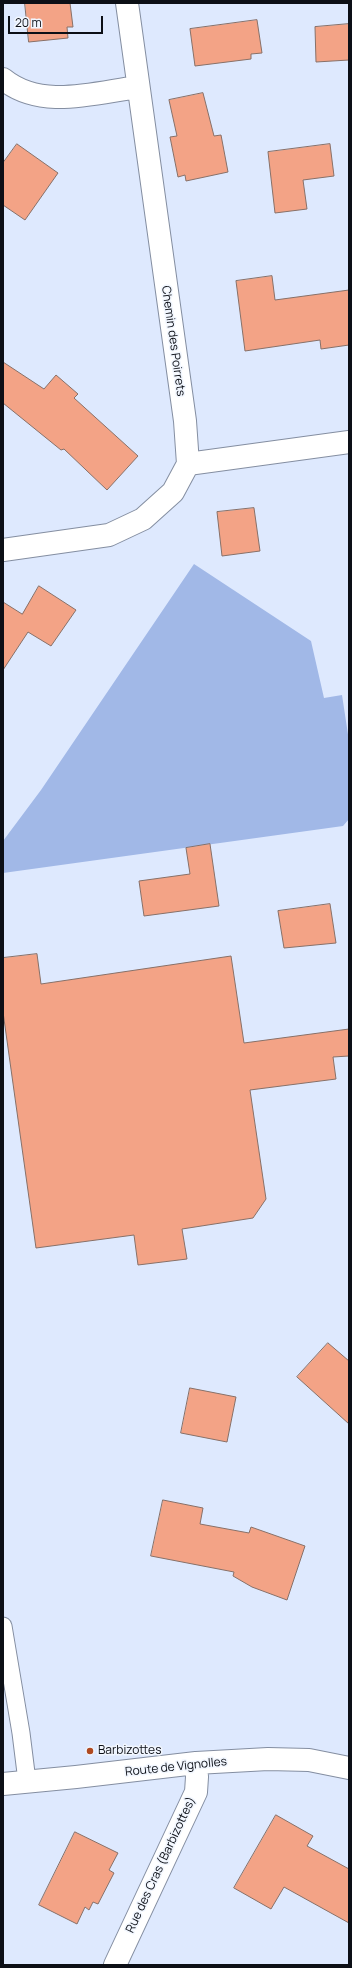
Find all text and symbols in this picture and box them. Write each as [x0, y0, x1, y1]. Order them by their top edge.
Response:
scale bar [10, 8, 105, 34]
text: 20 m [15, 14, 42, 31]
street label: Chemin des Poirrets [158, 285, 188, 397]
place label: Barbizottes [98, 1744, 161, 1758]
marker: Barbizottes [85, 1746, 95, 1756]
street label: Route de Vignolles [124, 1754, 228, 1780]
street label: Rue des Cras (Barbizottes) [123, 1795, 199, 1935]

